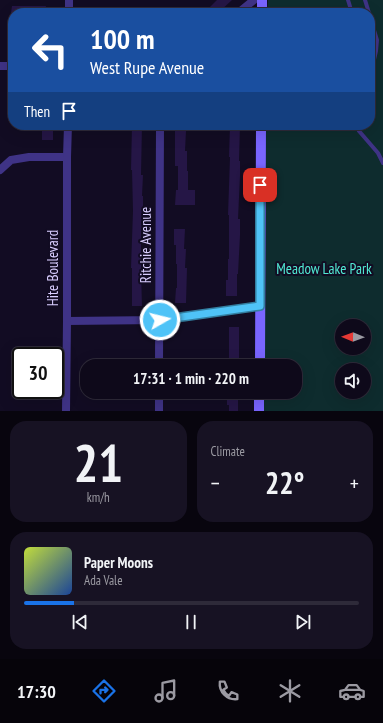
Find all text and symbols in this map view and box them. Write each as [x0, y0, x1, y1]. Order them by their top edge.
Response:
text: 100 m [90, 20, 154, 57]
icon: left [24, 24, 76, 76]
text: West Rupe Avenue [90, 56, 204, 79]
icon: arrive [58, 100, 80, 122]
text: Then [24, 102, 50, 121]
pin [243, 168, 277, 202]
icon: arrive [249, 174, 271, 196]
street label: Ritchie Avenue [136, 207, 155, 283]
street label: Hite Boulevard [43, 230, 62, 306]
park label: Meadow Lake Park [276, 259, 372, 278]
position arrow [139, 299, 181, 341]
north arrow [335, 319, 371, 355]
map controls [335, 319, 371, 399]
speed limit sign: 30 [12, 347, 64, 399]
button: sound [335, 363, 371, 399]
text: 17:31 · 1 min · 220 m [133, 369, 249, 388]
text: 21 [73, 429, 123, 496]
text: Climate [211, 443, 245, 460]
text: 22° [265, 463, 305, 502]
text: − [211, 469, 220, 497]
text: + [350, 469, 359, 497]
text: km/h [87, 489, 110, 506]
text: Paper Moons [84, 553, 153, 572]
text: Ada Vale [84, 572, 123, 589]
icon: previous [69, 611, 91, 633]
icon: pause [180, 611, 202, 633]
icon: next [292, 611, 314, 633]
icon: directions [90, 677, 118, 705]
icon: music [152, 677, 180, 705]
icon: phone [214, 677, 242, 705]
icon: climate [276, 677, 304, 705]
icon: car [338, 677, 366, 705]
text: 17:30 [17, 680, 56, 703]

